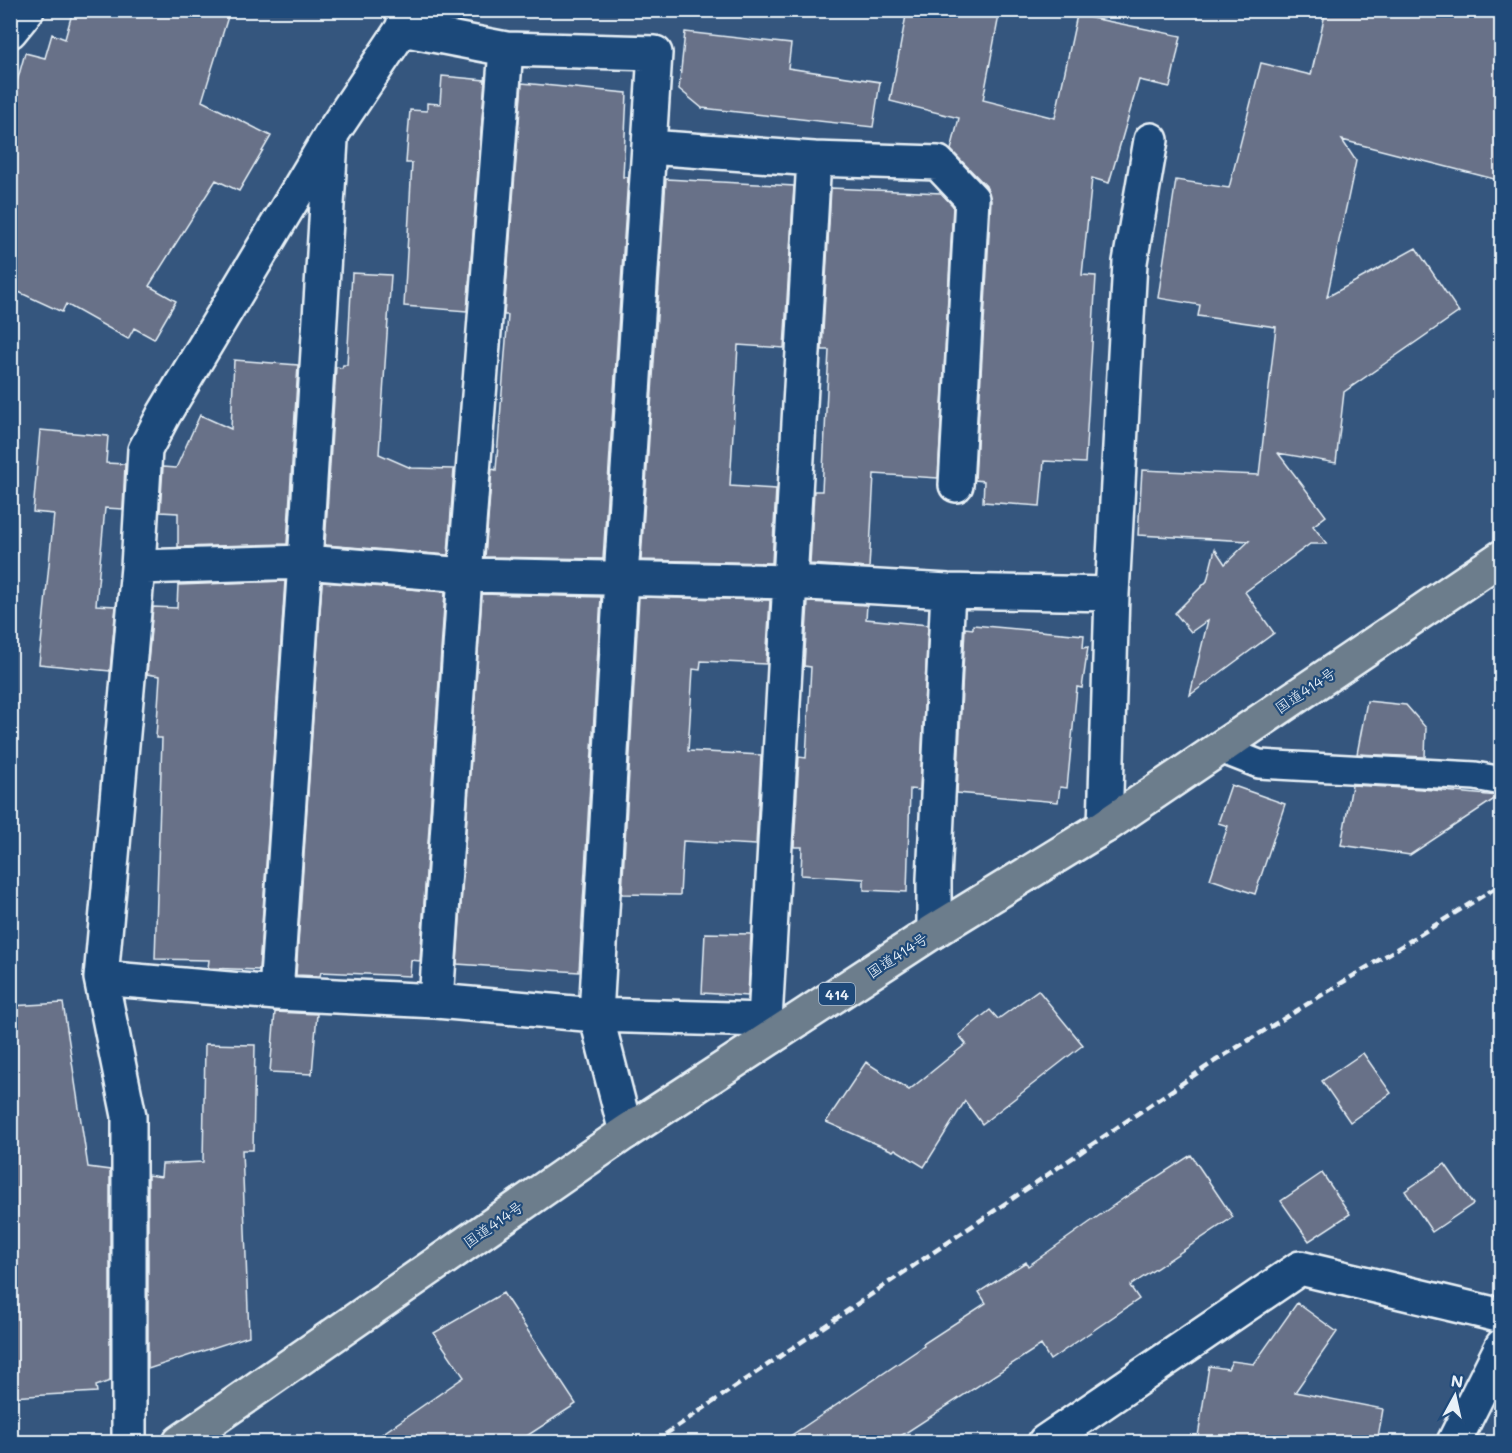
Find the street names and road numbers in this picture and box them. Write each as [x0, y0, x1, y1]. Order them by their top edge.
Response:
street label: 国道414号 [1271, 662, 1339, 718]
street label: 国道414号 [862, 928, 932, 982]
road number: 414 [819, 983, 855, 1005]
street label: 国道414号 [459, 1196, 527, 1252]

